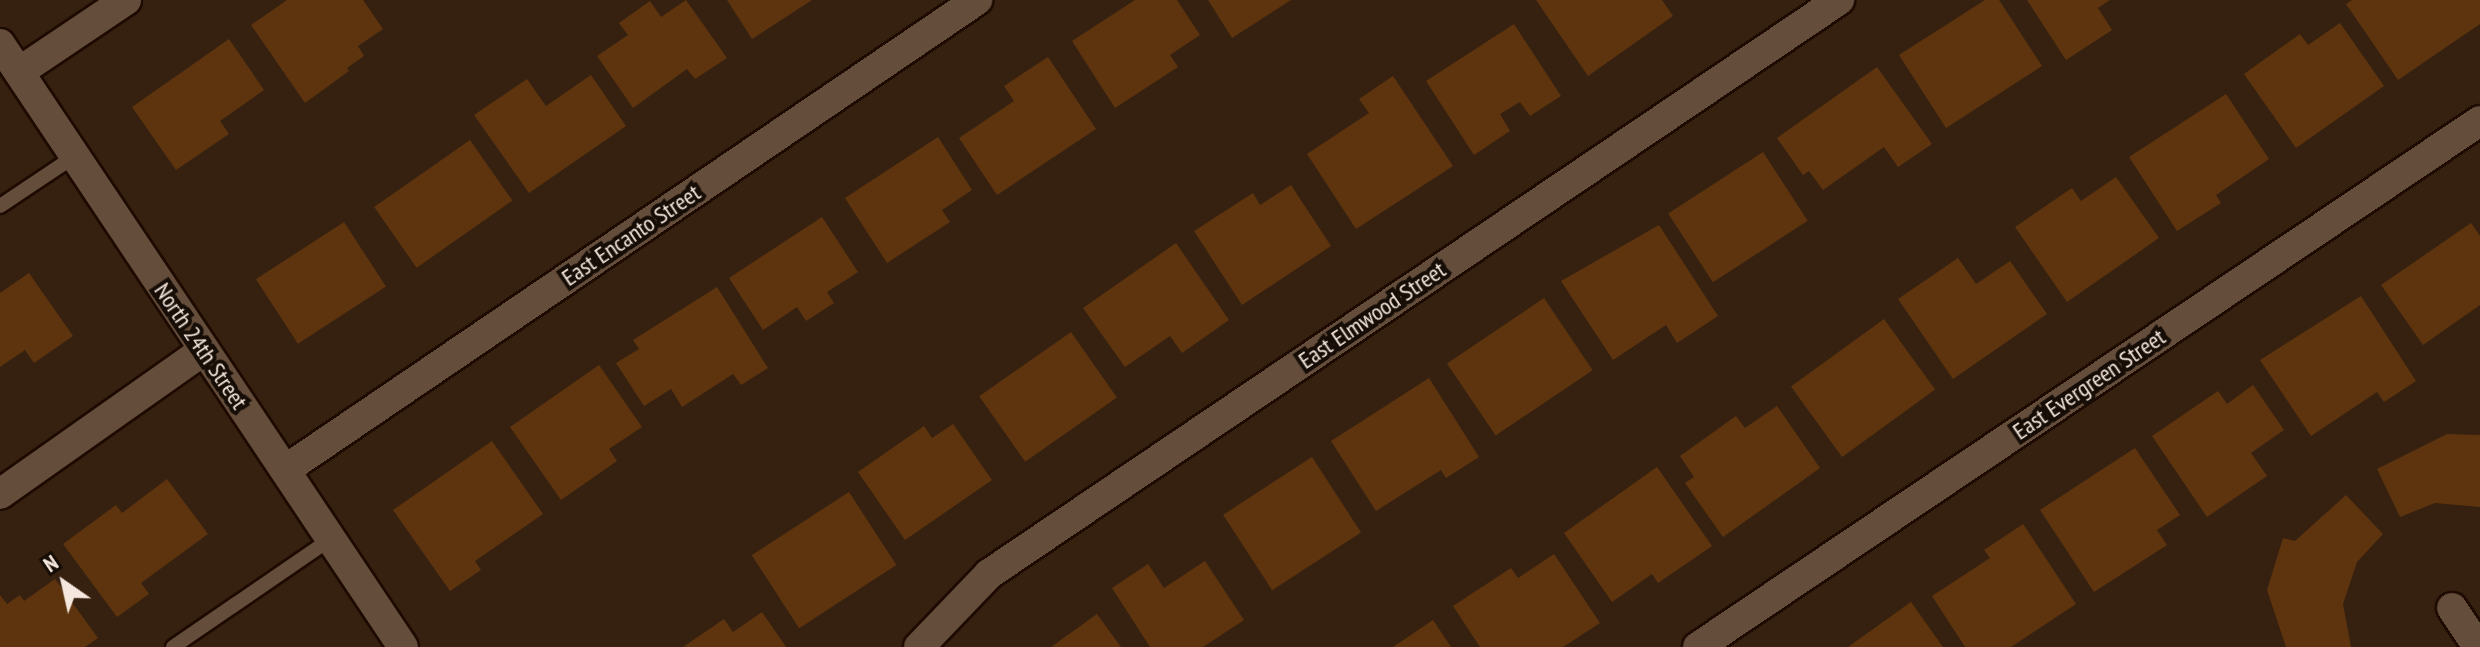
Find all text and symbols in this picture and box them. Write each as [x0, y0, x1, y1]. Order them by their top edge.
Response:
street label: East Encanto Street [556, 178, 706, 292]
street label: East Elmwood Street [1293, 255, 1451, 375]
street label: North 24th Street [148, 277, 254, 415]
street label: East Evergreen Street [2007, 322, 2171, 446]
north arrow [24, 543, 104, 623]
text: N [38, 548, 63, 578]

